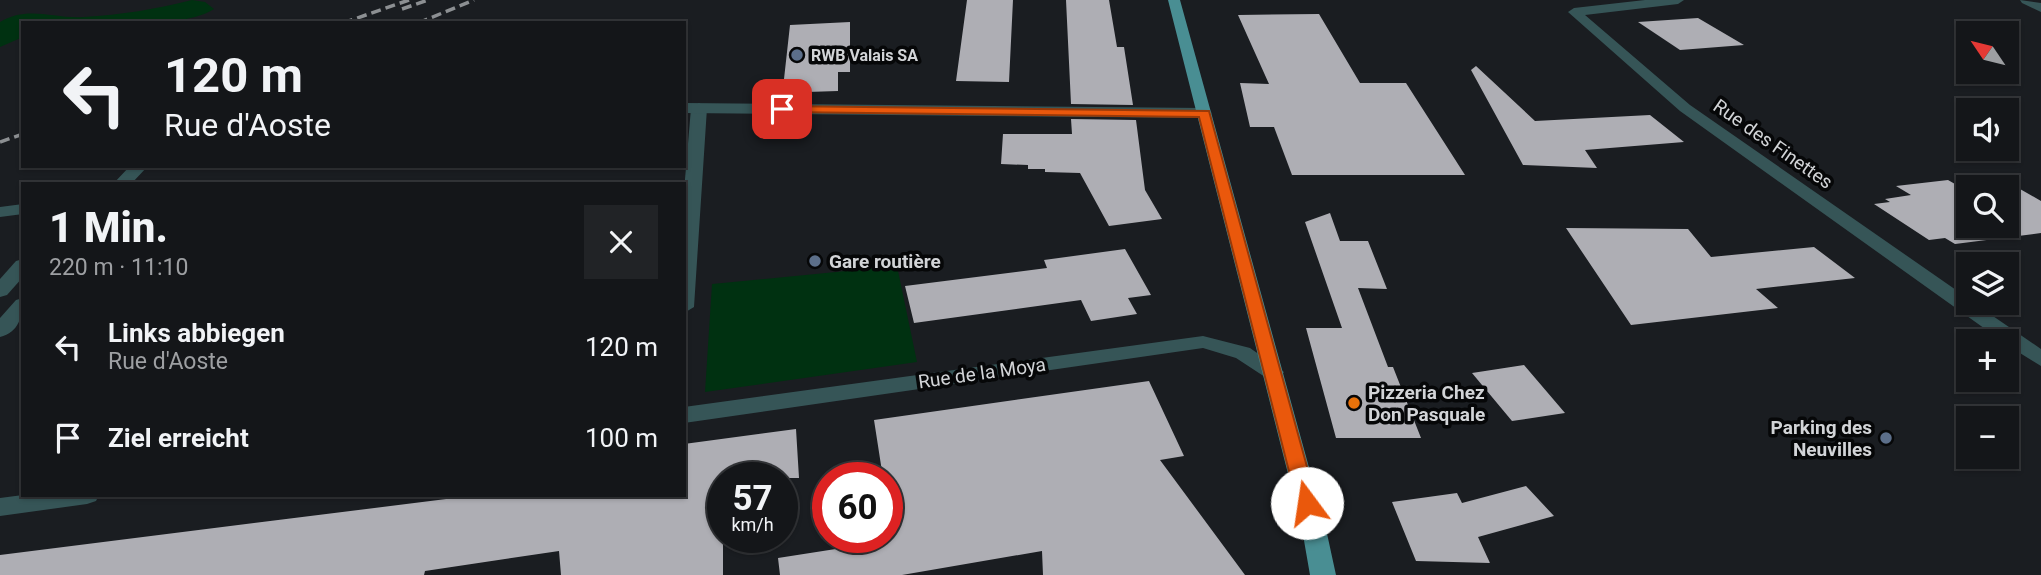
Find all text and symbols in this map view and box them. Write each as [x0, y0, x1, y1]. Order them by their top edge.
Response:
north arrow [1956, 21, 2020, 84]
map controls [1956, 21, 2019, 469]
place label: RWB Valais SA [811, 46, 918, 65]
text: 120 m [164, 47, 303, 104]
marker: RWB Valais SA [789, 47, 805, 63]
icon: left [49, 49, 140, 140]
pin [752, 79, 812, 139]
icon: arrive [763, 90, 801, 128]
street label: Rue des Finettes [1709, 94, 1837, 194]
button: sound [1956, 98, 2019, 161]
text: Rue d'Aoste [164, 106, 331, 144]
button: search [1956, 175, 2019, 238]
text: 1 Min. [49, 203, 168, 252]
button: close [584, 205, 658, 279]
place label: Gare routière [829, 250, 941, 273]
button: layers [1956, 252, 2019, 315]
marker: Gare routière [807, 253, 823, 269]
text: 220 m · 11:10 [49, 254, 188, 281]
text: Links abbiegen [108, 318, 285, 348]
icon: left [49, 328, 87, 366]
button: + [1956, 329, 2019, 392]
text: 120 m [585, 332, 658, 362]
text: Rue d'Aoste [108, 348, 228, 375]
street label: Rue de la Moya [917, 353, 1047, 393]
place label: Pizzeria Chez Don Pasquale [1368, 381, 1485, 426]
marker: Pizzeria Chez Don Pasquale [1346, 395, 1362, 411]
button: − [1956, 406, 2019, 469]
place label: Parking des Neuvilles [1771, 416, 1872, 461]
icon: arrive [49, 419, 87, 457]
text: Ziel erreicht [108, 423, 249, 453]
text: 100 m [585, 423, 658, 453]
marker: Parking des Neuvilles [1878, 430, 1894, 446]
speed limit sign: 60 [812, 462, 903, 553]
position arrow [1270, 466, 1344, 540]
text: 57 [732, 478, 773, 519]
text: km/h [731, 514, 774, 535]

